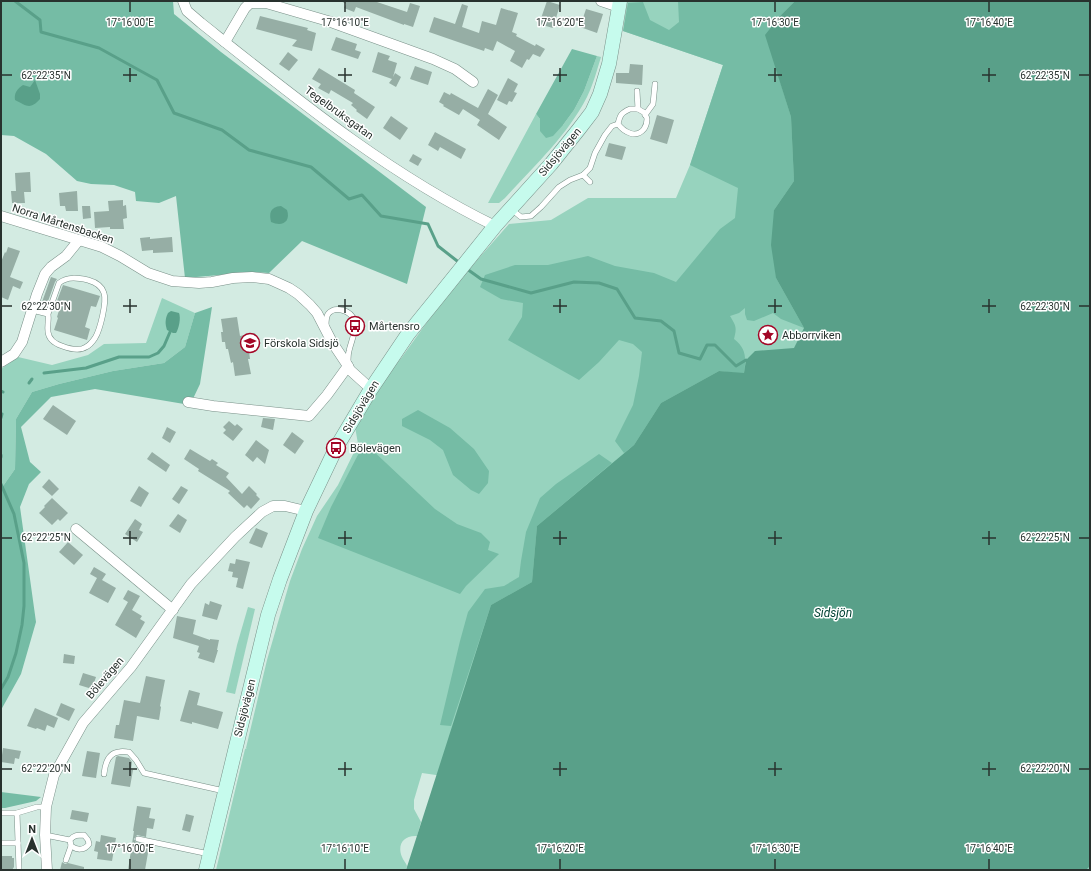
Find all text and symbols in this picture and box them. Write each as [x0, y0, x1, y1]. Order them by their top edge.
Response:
text: 17°16'00"E [106, 17, 154, 28]
text: 17°16'10"E [321, 17, 369, 28]
text: 17°16'20"E [536, 17, 584, 28]
text: 17°16'30"E [751, 17, 799, 28]
text: 17°16'40"E [965, 17, 1013, 28]
text: 62°22'35"N [21, 70, 71, 81]
text: 62°22'35"N [1020, 70, 1070, 81]
street label: Tegelbruksgatan [302, 84, 376, 142]
street label: Sidsjövägen [536, 125, 584, 179]
street label: Norra Mårtensbacken [11, 201, 115, 247]
text: 62°22'30"N [21, 301, 71, 312]
text: 62°22'30"N [1020, 301, 1070, 312]
bus stop icon: Mårtensro [344, 315, 366, 337]
place label: Mårtensro [369, 320, 420, 333]
place icon: Abborrviken [757, 324, 779, 346]
place label: Abborrviken [782, 329, 841, 342]
school or university icon: Förskola Sidsjö [239, 332, 261, 354]
place label: Förskola Sidsjö [264, 337, 339, 350]
street label: Sidsjövägen [340, 378, 382, 436]
bus stop icon: Bölevägen [325, 437, 347, 459]
place label: Bölevägen [350, 442, 401, 455]
text: 62°22'25"N [21, 532, 71, 543]
text: 62°22'25"N [1020, 532, 1070, 543]
water label: Sidsjön [814, 606, 852, 620]
street label: Bölevägen [84, 654, 126, 702]
street label: Sidsjövägen [232, 678, 258, 738]
text: 62°22'20"N [21, 763, 71, 774]
text: 62°22'20"N [1020, 763, 1070, 774]
north arrow [12, 819, 52, 859]
text: N [28, 823, 36, 836]
text: 17°16'00"E [106, 843, 154, 854]
text: 17°16'10"E [321, 843, 369, 854]
text: 17°16'20"E [536, 843, 584, 854]
text: 17°16'30"E [751, 843, 799, 854]
text: 17°16'40"E [965, 843, 1013, 854]

